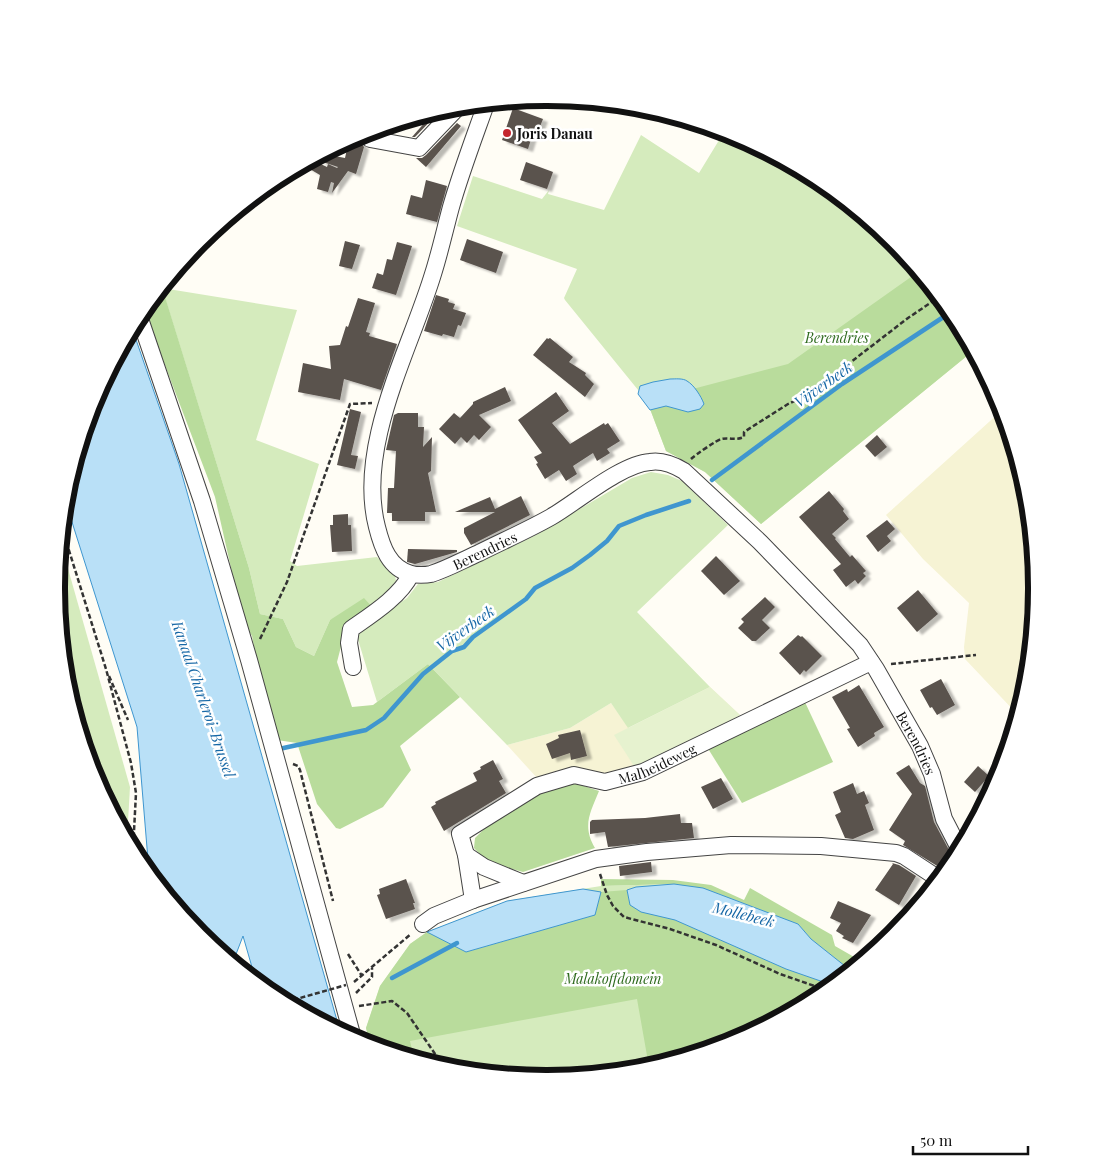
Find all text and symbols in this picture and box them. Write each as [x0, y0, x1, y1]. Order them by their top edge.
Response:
place label: Joris Danau [516, 124, 593, 143]
marker: Joris Danau [501, 127, 513, 139]
park label: Berendries [804, 328, 870, 347]
water label: Vijverbeek [790, 356, 856, 411]
street label: Berendries [449, 527, 520, 574]
water label: Vijverbeek [432, 600, 498, 655]
water label: Kanaal Charleroi-Brussel [167, 617, 240, 781]
street label: Berendries [892, 708, 941, 778]
street label: Malheideweg [616, 738, 700, 788]
water label: Mollebeek [710, 896, 777, 931]
park label: Malakoffdomein [564, 969, 662, 988]
scale bar [913, 1124, 1028, 1156]
text: 50 m [920, 1130, 953, 1150]

